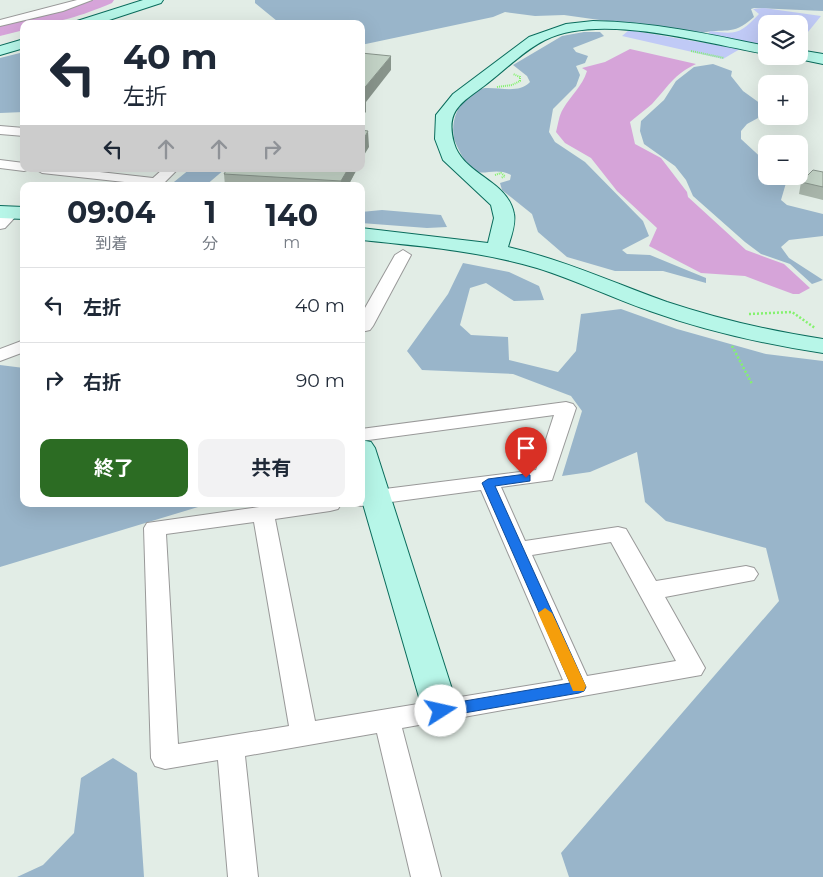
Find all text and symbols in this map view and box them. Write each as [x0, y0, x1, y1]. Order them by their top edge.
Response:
map controls [758, 15, 808, 185]
button: layers [758, 15, 808, 65]
text: 40 m [123, 35, 218, 78]
icon: left [40, 40, 105, 105]
button: + [758, 75, 808, 125]
text: 左折 [123, 83, 167, 110]
icon: left [99, 135, 127, 163]
icon: ahead [152, 135, 180, 163]
icon: ahead [205, 135, 233, 163]
icon: right [258, 135, 286, 163]
button: − [758, 135, 808, 185]
text: 09:04 [67, 194, 155, 231]
text: 1 [204, 194, 216, 231]
text: 140 [265, 197, 318, 234]
text: m [283, 233, 300, 252]
text: 到着 [95, 234, 127, 253]
text: 分 [202, 234, 218, 253]
icon: left [40, 291, 68, 319]
text: 40 m [295, 294, 345, 317]
text: 左折 [83, 296, 121, 319]
icon: right [40, 366, 68, 394]
text: 90 m [296, 369, 345, 392]
text: 右折 [83, 371, 121, 394]
pin [505, 427, 547, 478]
icon: arrive [512, 434, 540, 462]
button: 終了 [40, 439, 188, 497]
button: 共有 [198, 439, 345, 497]
position arrow [414, 684, 466, 736]

